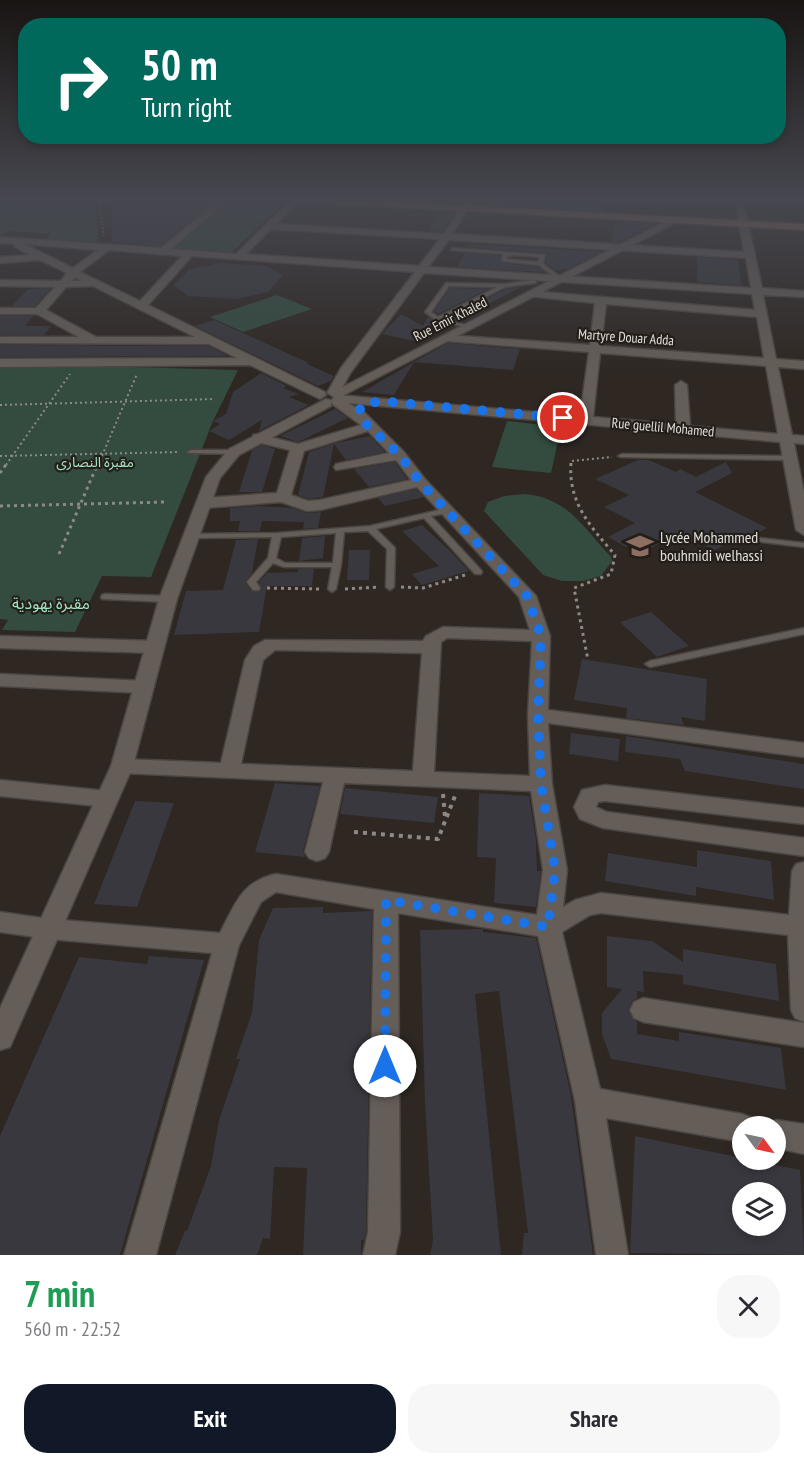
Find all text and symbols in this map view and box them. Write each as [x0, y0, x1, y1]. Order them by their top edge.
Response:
text: 50 m [141, 37, 218, 92]
icon: right [42, 42, 120, 120]
text: Turn right [141, 90, 232, 124]
street label: Rue Emir Khaled [410, 293, 490, 345]
street label: Martyre Douar Adda [577, 325, 675, 349]
pin [537, 392, 588, 443]
icon: arrive [546, 401, 579, 434]
street label: Rue guellil Mohamed [611, 414, 715, 440]
park label: مقبرة النصارى [56, 453, 134, 471]
place label: Lycée Mohammed bouhmidi welhassi [660, 527, 763, 565]
school or university icon: Lycée Mohammed bouhmidi welhassi [625, 531, 655, 561]
park label: مقبرة يهودية [12, 593, 90, 613]
position arrow [353, 1034, 417, 1098]
north arrow [732, 1116, 786, 1170]
map controls [732, 1116, 786, 1236]
button: layers [732, 1182, 786, 1236]
text: 7 min [24, 1270, 95, 1317]
button: close [717, 1275, 780, 1338]
text: 560 m · 22:52 [24, 1316, 121, 1342]
button: Exit [24, 1384, 396, 1453]
button: Share [408, 1384, 780, 1453]

